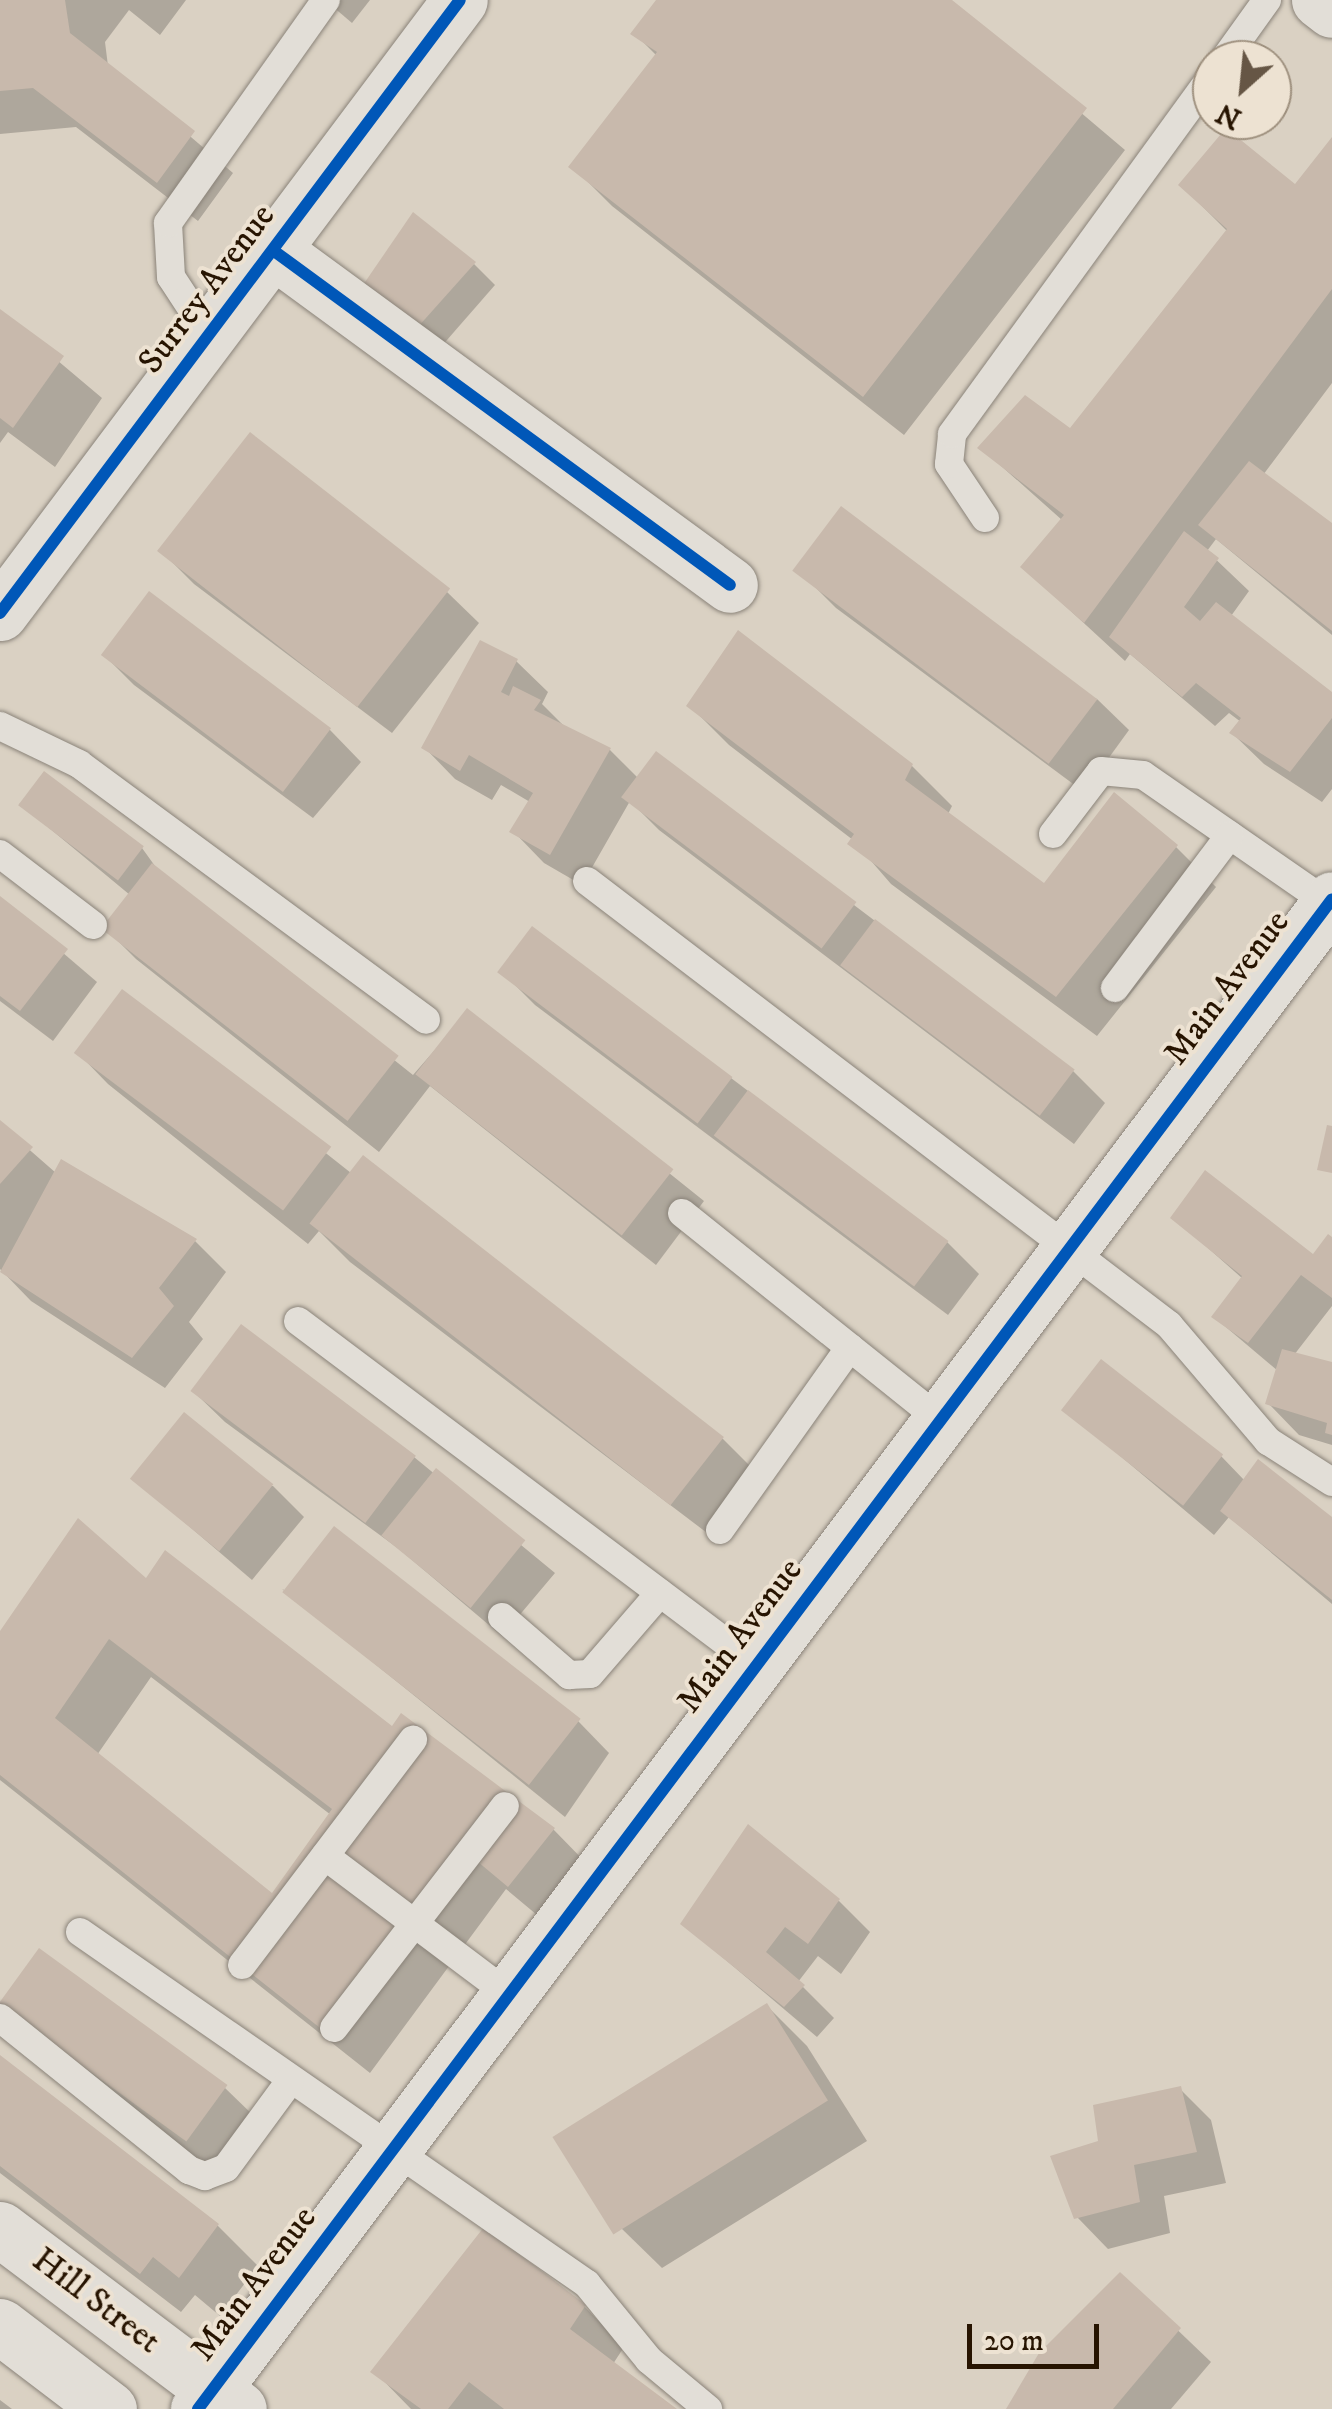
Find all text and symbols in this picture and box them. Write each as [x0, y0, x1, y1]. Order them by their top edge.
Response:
north arrow [1192, 40, 1292, 140]
text: N [1211, 95, 1247, 136]
street label: Surrey Avenue [130, 196, 284, 382]
street label: Main Avenue [1155, 902, 1299, 1074]
street label: Main Avenue [668, 1550, 812, 1722]
street label: Main Avenue [182, 2198, 326, 2370]
street label: Hill Street [24, 2239, 168, 2363]
scale bar [972, 2304, 1104, 2366]
text: 20 m [984, 2323, 1044, 2360]

